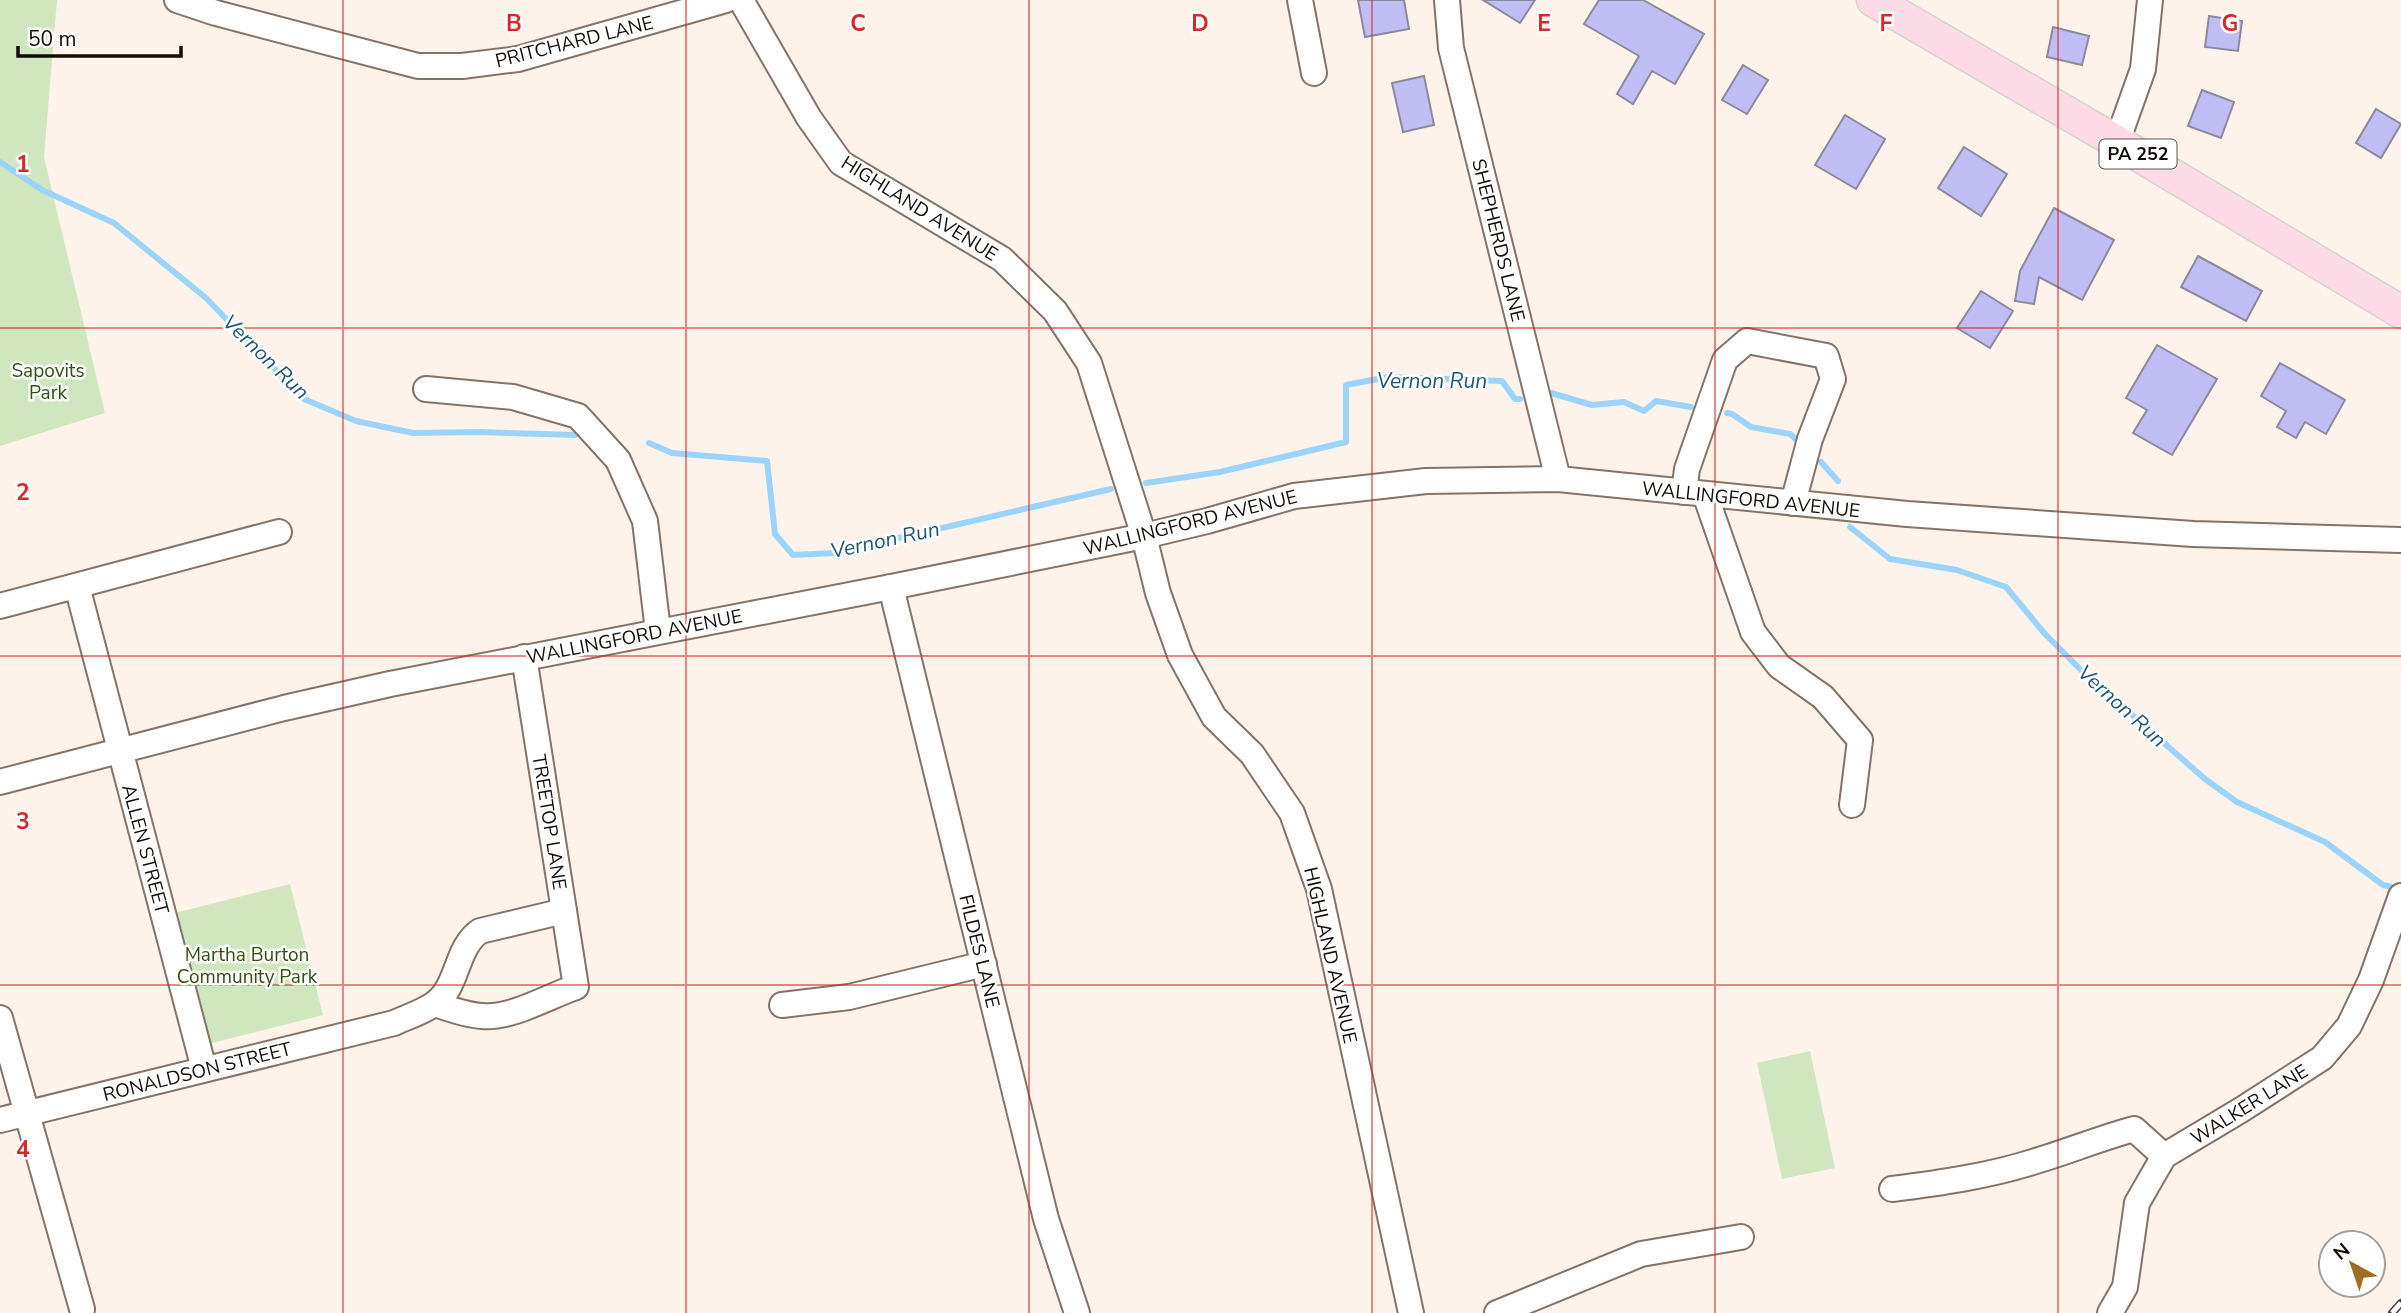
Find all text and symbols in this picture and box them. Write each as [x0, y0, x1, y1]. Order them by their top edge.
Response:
text: B [506, 8, 522, 39]
text: C [850, 8, 866, 39]
text: D [1191, 8, 1209, 39]
text: E [1537, 8, 1551, 39]
text: F [1880, 8, 1893, 39]
text: G [2222, 8, 2238, 39]
street label: PRITCHARD LANE [493, 10, 656, 74]
scale bar [18, 14, 180, 58]
text: 50 m [28, 25, 77, 53]
road number: PA 252 [2100, 140, 2176, 168]
text: 1 [16, 149, 30, 180]
street label: HIGHLAND AVENUE [836, 150, 1003, 268]
street label: SHEPHERDS LANE [1465, 156, 1531, 324]
water label: Vernon Run [216, 309, 316, 405]
park label: Sapovits Park [11, 358, 85, 406]
water label: Vernon Run [1377, 367, 1487, 395]
street label: WALLINGFORD AVENUE [1640, 476, 1861, 524]
text: 2 [16, 477, 30, 508]
street label: WALLINGFORD AVENUE [1081, 484, 1300, 562]
water label: Vernon Run [828, 515, 942, 565]
street label: WALLINGFORD AVENUE [524, 603, 744, 671]
water label: Vernon Run [2072, 659, 2172, 753]
street label: TREETOP LANE [525, 752, 573, 892]
street label: ALLEN STREET [115, 781, 175, 918]
text: 3 [16, 806, 30, 837]
street label: HIGHLAND AVENUE [1297, 864, 1363, 1046]
street label: FILDES LANE [952, 892, 1006, 1011]
park label: Martha Burton Community Park [177, 942, 318, 990]
street label: RONALDSON STREET [100, 1036, 295, 1108]
street label: WALKER LANE [2186, 1058, 2313, 1151]
text: 4 [16, 1134, 30, 1165]
north arrow [2317, 1229, 2387, 1299]
text: N [2328, 1237, 2356, 1266]

